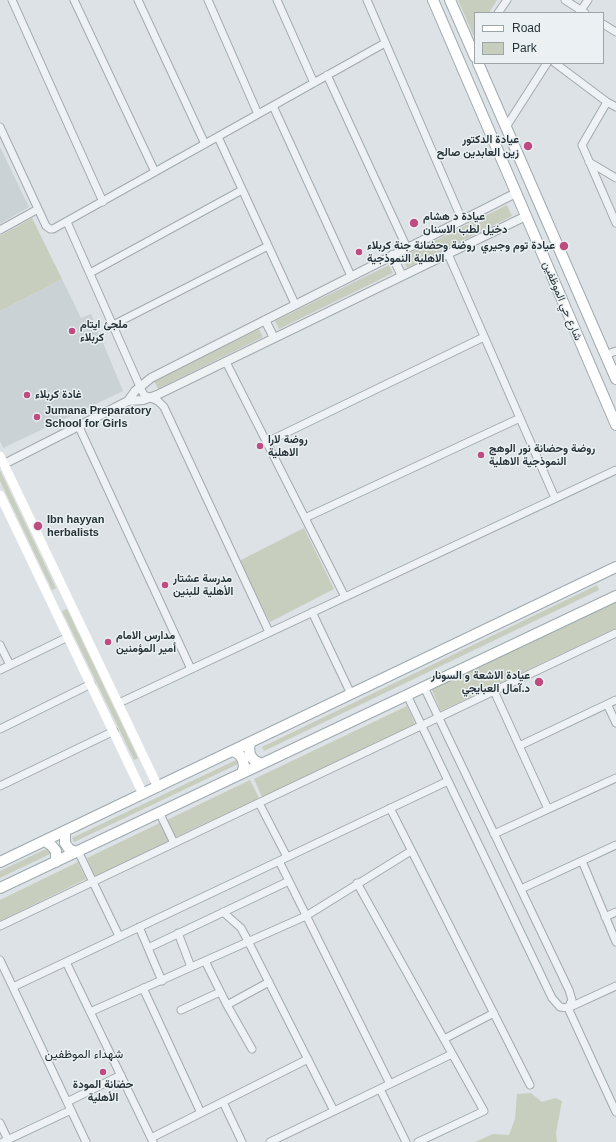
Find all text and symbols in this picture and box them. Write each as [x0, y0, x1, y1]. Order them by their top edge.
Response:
legend [474, 12, 604, 64]
text: Road [512, 21, 541, 35]
text: Park [512, 41, 537, 55]
place label: عيادة الدكتور زين العابدين صالح [437, 133, 519, 159]
marker: عيادة الدكتور زين العابدين صالح [522, 140, 534, 152]
place label: عيادة د هشام دخيل لطب الاسنان [423, 210, 508, 236]
marker: عيادة د هشام دخيل لطب الاسنان [408, 217, 420, 229]
place label: روضة وحضانة جنة كربلاء الاهلية النموذجية [367, 239, 475, 265]
place label: عيادة توم وجيري [481, 239, 555, 253]
marker: عيادة توم وجيري [558, 240, 570, 252]
marker: روضة وحضانة جنة كربلاء الاهلية النموذجية [354, 247, 364, 257]
street label: شارع حي الموظفين [539, 259, 585, 343]
place label: ملجئ ايتام كربلاء [80, 318, 128, 344]
marker: ملجئ ايتام كربلاء [67, 326, 77, 336]
place label: غادة كربلاء [35, 388, 82, 402]
marker: غادة كربلاء [22, 390, 32, 400]
place label: Jumana Preparatory School for Girls [45, 404, 151, 430]
marker: Jumana Preparatory School for Girls [32, 412, 42, 422]
place label: روضة لارا الاهلية [268, 433, 308, 459]
marker: روضة لارا الاهلية [255, 441, 265, 451]
place label: روضة وحضانة نور الوهج النموذجية الاهلية [489, 442, 595, 468]
marker: روضة وحضانة نور الوهج النموذجية الاهلية [476, 450, 486, 460]
place label: Ibn hayyan herbalists [47, 513, 104, 539]
marker: Ibn hayyan herbalists [32, 520, 44, 532]
place label: مدرسة عشتار الأهلية للبنين [173, 572, 233, 598]
marker: مدرسة عشتار الأهلية للبنين [160, 580, 170, 590]
place label: مدارس الامام أمير المؤمنين [116, 629, 176, 655]
marker: مدارس الامام أمير المؤمنين [103, 637, 113, 647]
place label: عيادة الاشعة و السونار د.آمال العبايجي [431, 669, 530, 695]
marker: عيادة الاشعة و السونار د.آمال العبايجي [533, 676, 545, 688]
district label: شهداء الموظفين [45, 1048, 123, 1062]
marker: حضانة المودة الأهلية [98, 1067, 108, 1077]
place label: حضانة المودة الأهلية [73, 1078, 133, 1104]

